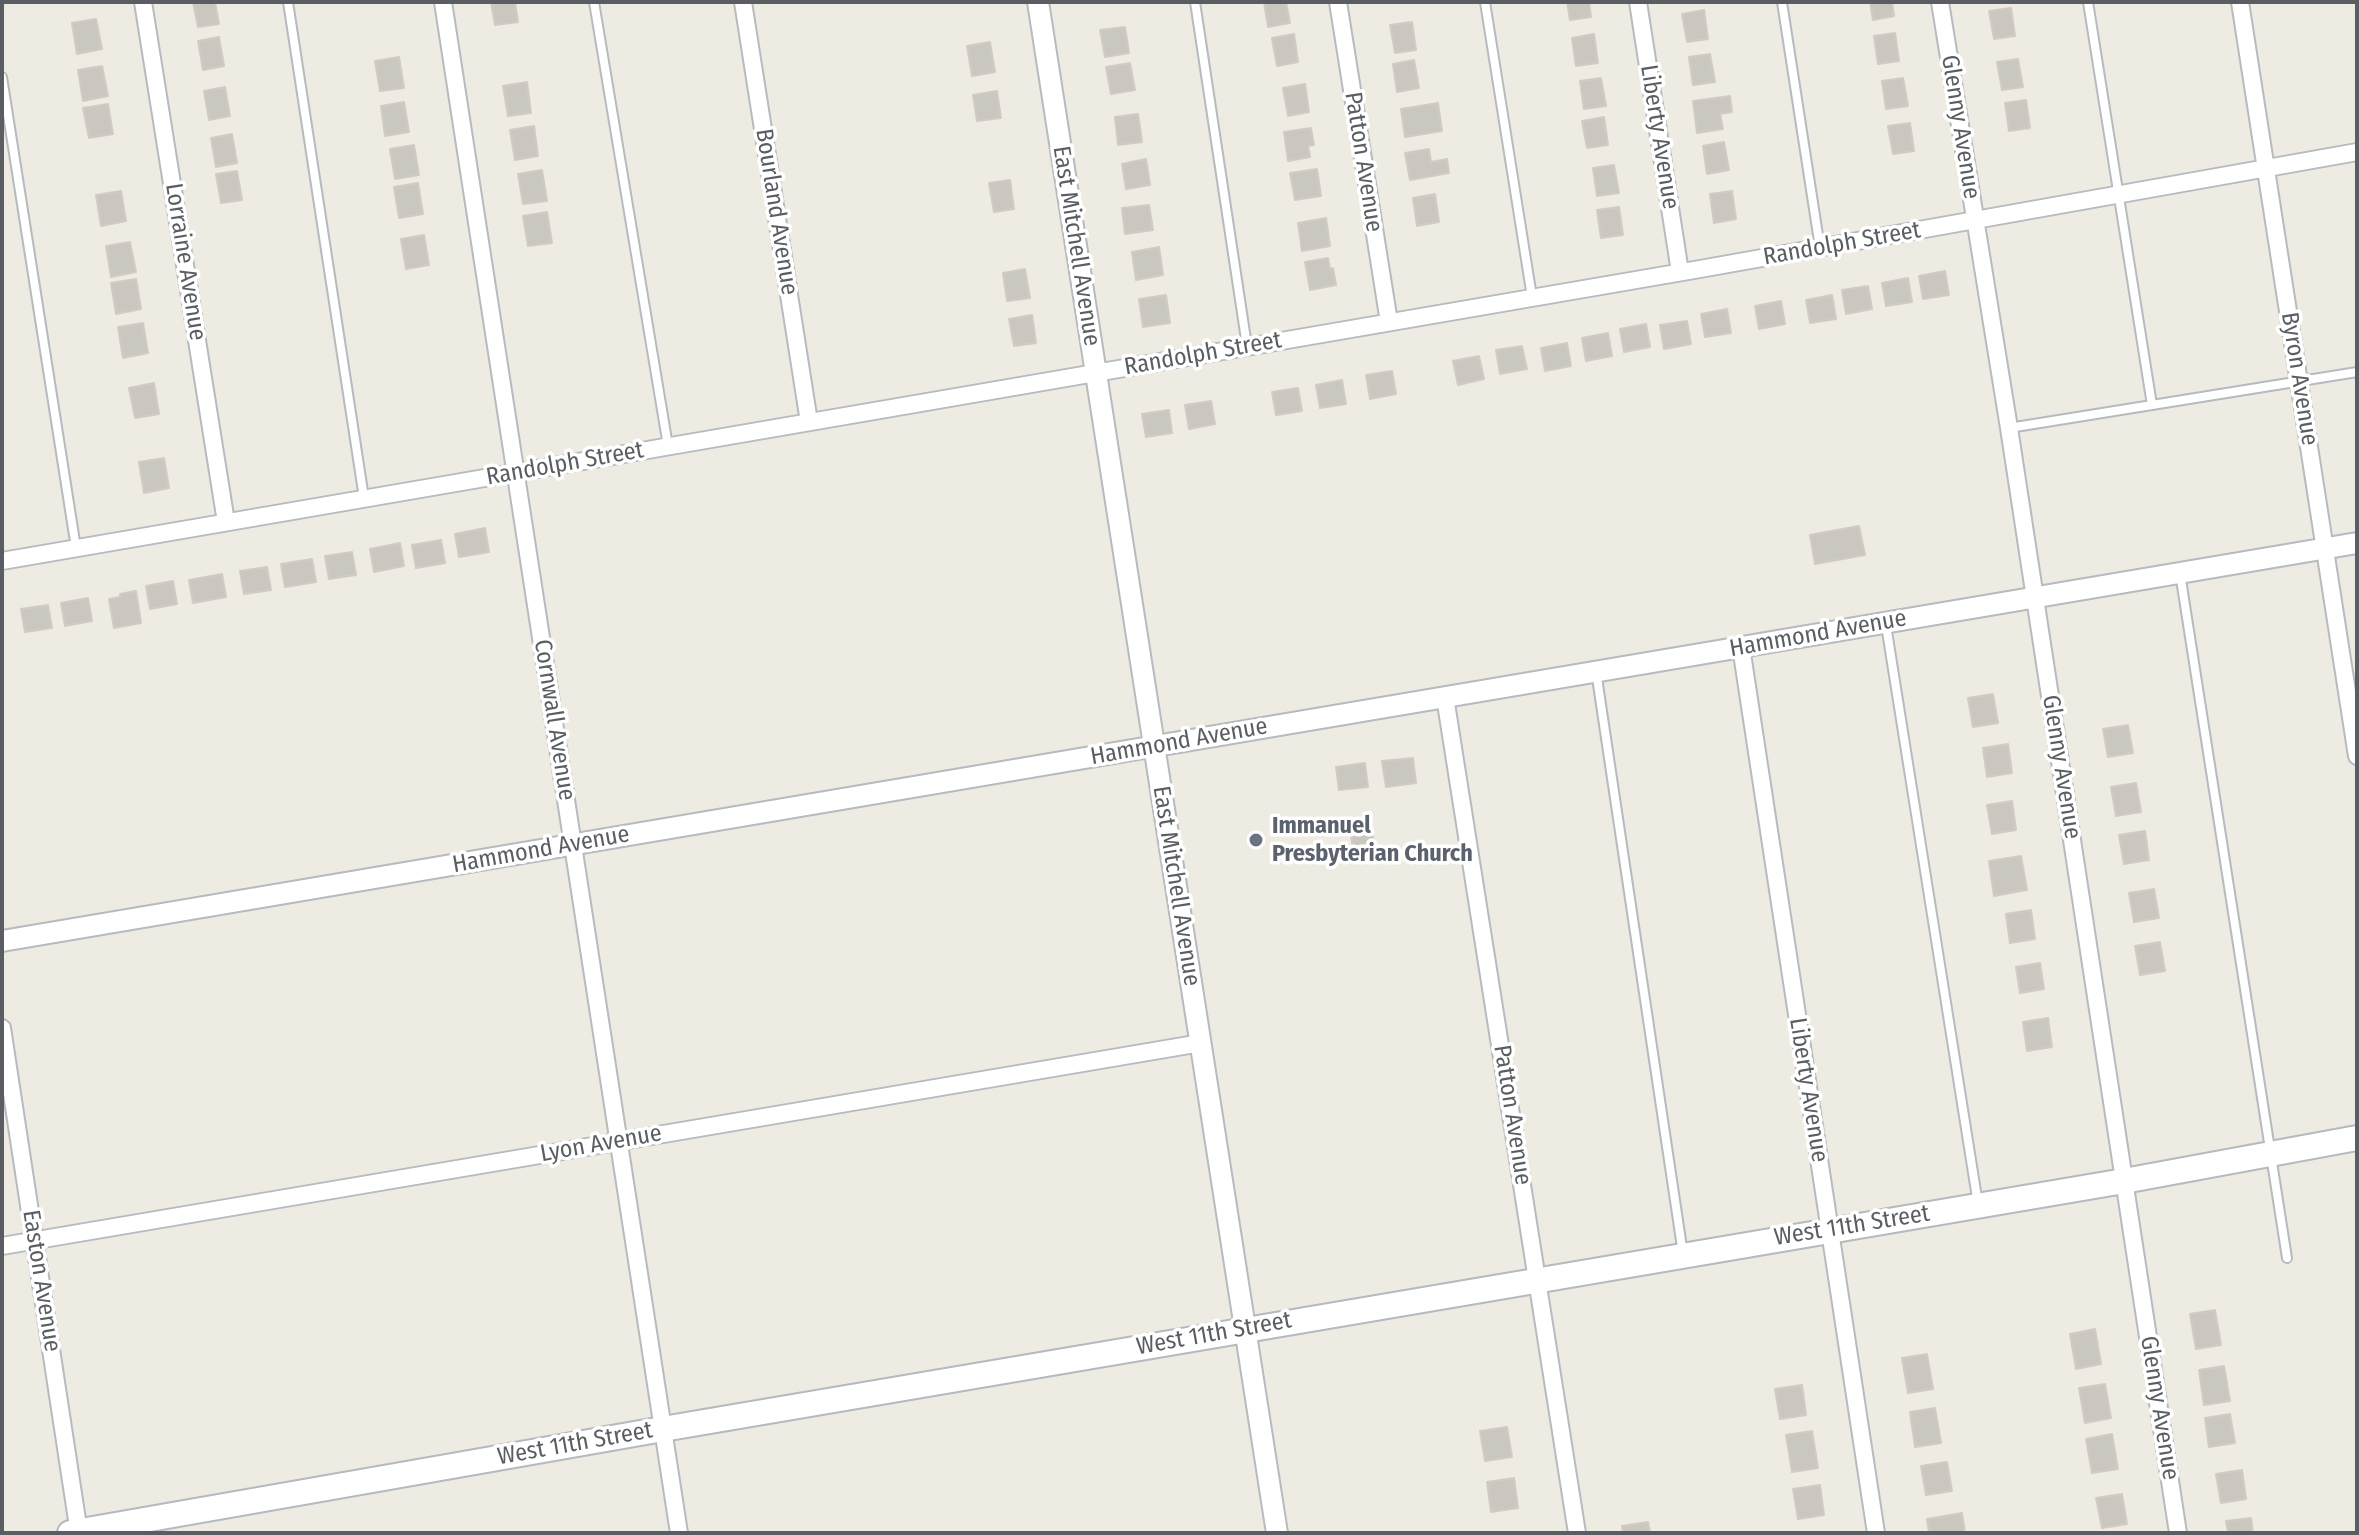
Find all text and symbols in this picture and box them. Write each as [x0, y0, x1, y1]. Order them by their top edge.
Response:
street label: Glenny Avenue [1934, 53, 1986, 201]
street label: Liberty Avenue [1633, 63, 1685, 211]
street label: Patton Avenue [1338, 90, 1388, 234]
street label: Bourland Avenue [749, 127, 803, 297]
street label: East Mitchell Avenue [1046, 144, 1106, 348]
street label: Lorraine Avenue [158, 181, 212, 343]
street label: Randolph Street [1761, 216, 1923, 272]
street label: Byron Avenue [2274, 310, 2324, 448]
street label: Randolph Street [1122, 326, 1284, 382]
street label: Randolph Street [484, 436, 646, 492]
street label: Hammond Avenue [1727, 604, 1909, 664]
street label: Cornwall Avenue [527, 637, 581, 803]
street label: Glenny Avenue [2035, 693, 2087, 841]
street label: Hammond Avenue [1088, 712, 1270, 772]
street label: East Mitchell Avenue [1146, 784, 1206, 988]
place label: Immanuel Presbyterian Church [1272, 812, 1473, 868]
street label: Hammond Avenue [450, 820, 632, 880]
marker: Immanuel Presbyterian Church [1247, 831, 1265, 849]
street label: Liberty Avenue [1782, 1016, 1834, 1164]
street label: Patton Avenue [1487, 1043, 1537, 1187]
street label: Lyon Avenue [538, 1119, 664, 1169]
street label: West 11th Street [1772, 1200, 1932, 1252]
street label: Easton Avenue [16, 1208, 66, 1354]
street label: West 11th Street [1134, 1306, 1294, 1362]
street label: Glenny Avenue [2133, 1334, 2185, 1482]
street label: West 11th Street [495, 1416, 655, 1472]

